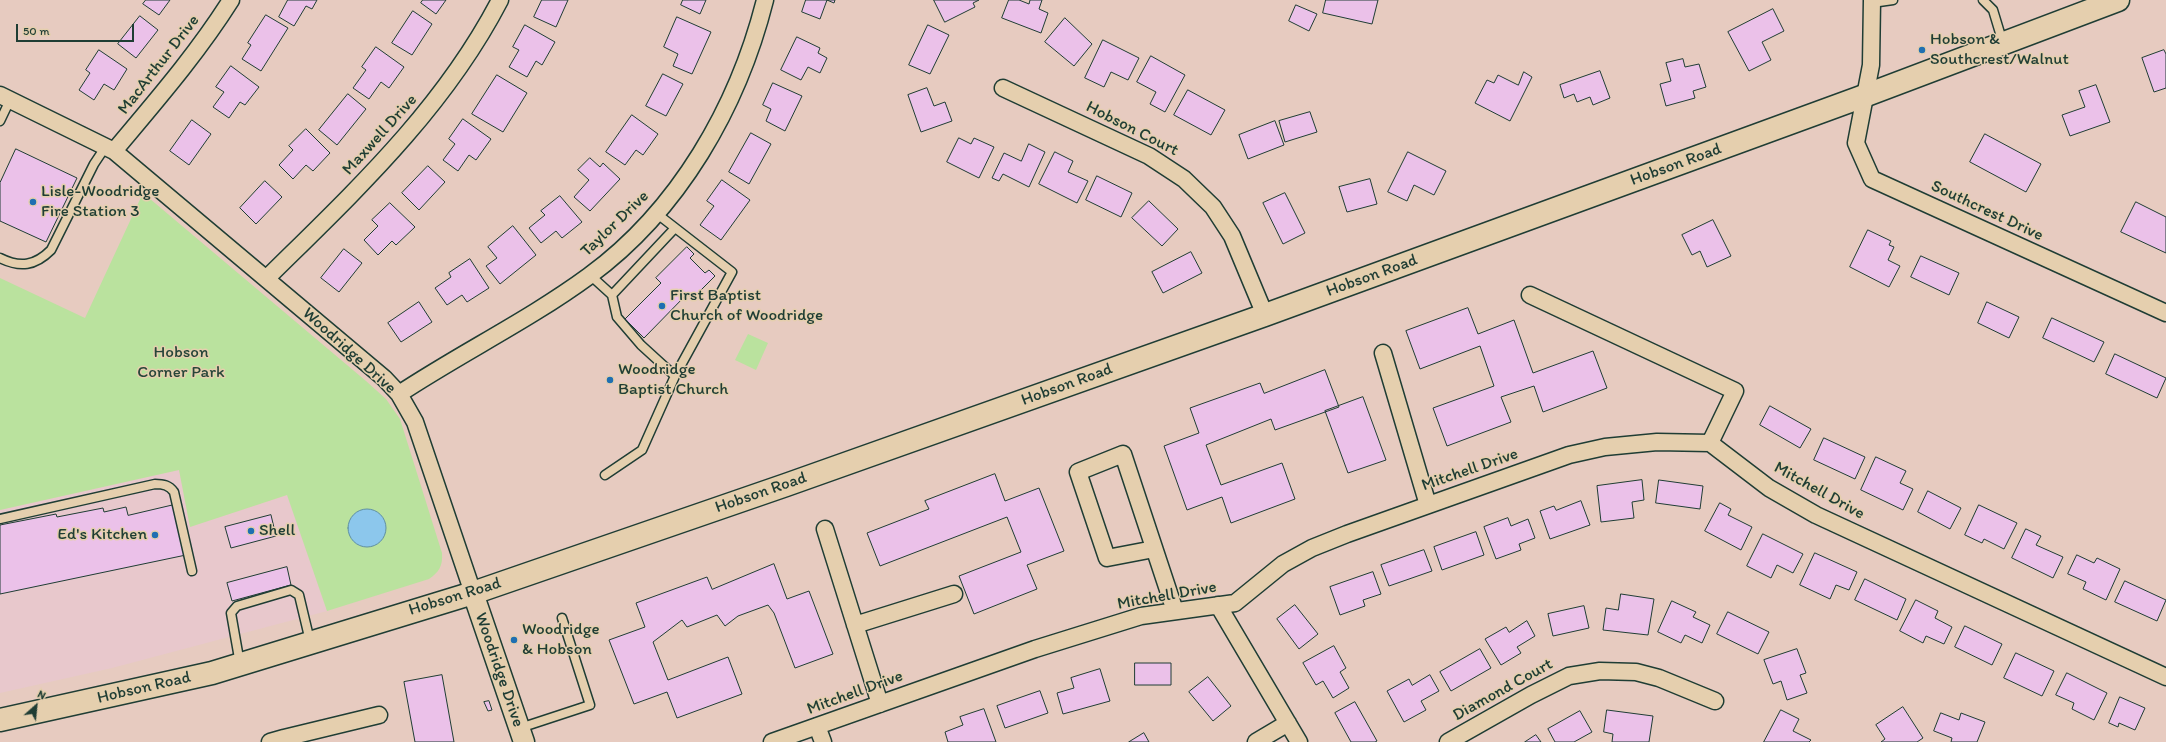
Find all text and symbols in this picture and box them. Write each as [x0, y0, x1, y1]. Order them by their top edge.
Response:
street label: MacArthur Drive [114, 11, 204, 119]
scale bar [18, 16, 136, 42]
text: 50 m [23, 24, 49, 38]
place label: Hobson & Southcrest/Walnut [1930, 30, 2069, 70]
marker: Hobson & Southcrest/Walnut [1917, 45, 1927, 55]
street label: Maxwell Drive [338, 90, 422, 180]
street label: Hobson Court [1082, 97, 1182, 161]
street label: Hobson Road [1628, 139, 1724, 191]
street label: Southcrest Drive [1928, 176, 2046, 246]
place label: Lisle-Woodridge Fire Station 3 [41, 182, 159, 222]
street label: Taylor Drive [577, 186, 653, 262]
marker: Lisle-Woodridge Fire Station 3 [28, 197, 38, 207]
street label: Hobson Road [1324, 250, 1420, 302]
place label: First Baptist Church of Woodridge [670, 286, 823, 326]
marker: First Baptist Church of Woodridge [657, 301, 667, 311]
street label: Woodridge Drive [298, 303, 400, 399]
park label: Hobson Corner Park [137, 343, 225, 383]
street label: Hobson Road [1019, 359, 1115, 411]
place label: Woodridge Baptist Church [618, 360, 728, 400]
marker: Woodridge Baptist Church [605, 375, 615, 385]
street label: Mitchell Drive [1419, 444, 1521, 496]
street label: Mitchell Drive [1770, 458, 1868, 524]
street label: Hobson Road [712, 468, 810, 518]
place label: Shell [259, 521, 295, 541]
place label: Ed's Kitchen [58, 525, 147, 545]
marker: Shell [246, 526, 256, 536]
marker: Ed's Kitchen [150, 530, 160, 540]
street label: Hobson Road [406, 573, 504, 621]
street label: Mitchell Drive [1116, 577, 1218, 615]
street label: Woodridge Drive [470, 610, 528, 730]
place label: Woodridge & Hobson [522, 620, 599, 660]
marker: Woodridge & Hobson [509, 635, 519, 645]
street label: Diamond Court [1449, 654, 1557, 726]
street label: Mitchell Drive [804, 666, 906, 720]
street label: Hobson Road [95, 667, 193, 709]
north arrow [16, 686, 56, 726]
text: N [35, 687, 48, 702]

